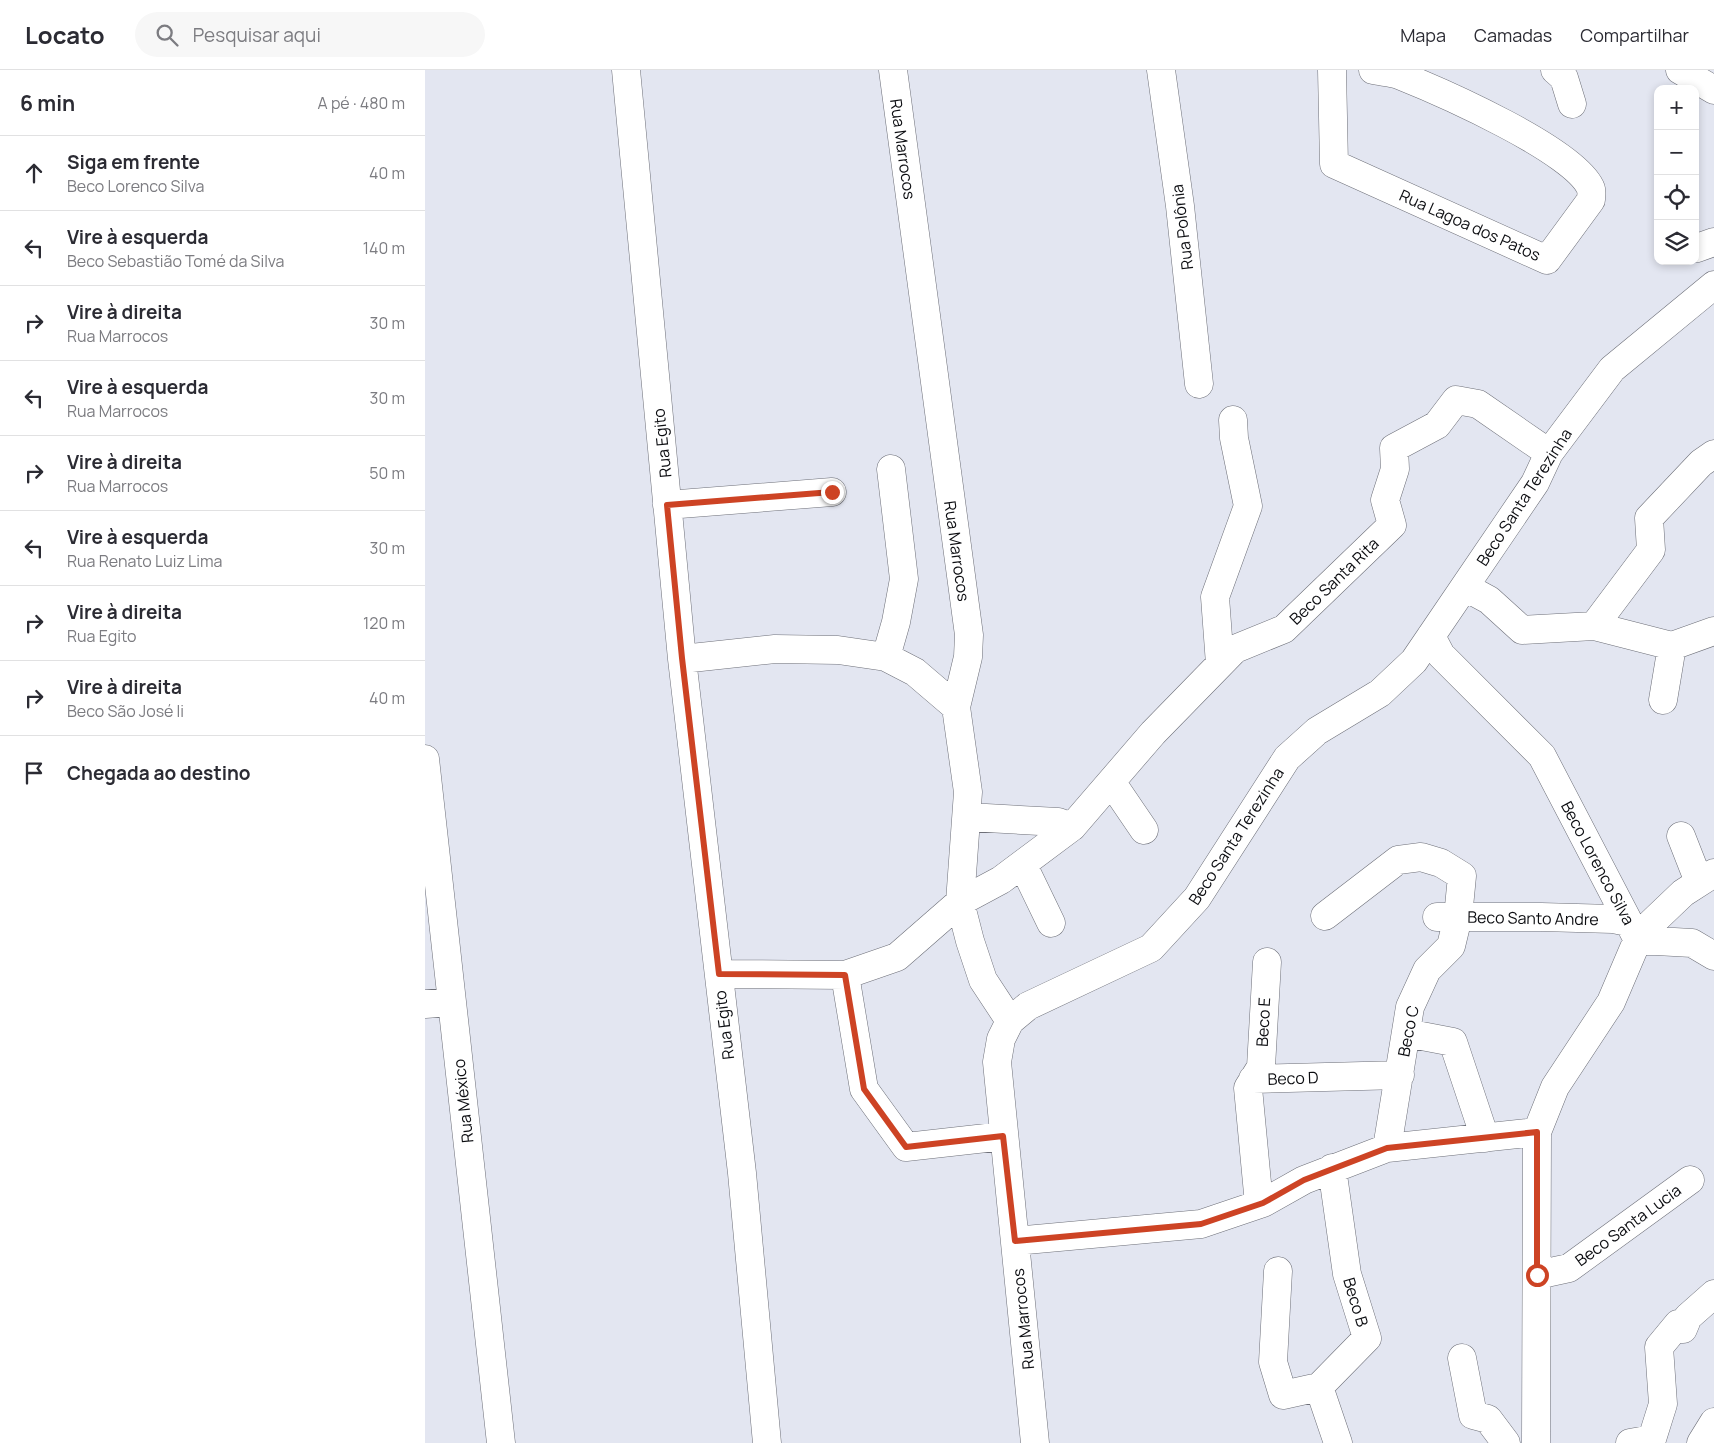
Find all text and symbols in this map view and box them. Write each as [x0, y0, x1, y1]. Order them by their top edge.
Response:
search box [135, 12, 485, 57]
text: Locato [25, 18, 105, 51]
icon: search [153, 21, 181, 49]
text: Pesquisar aqui [193, 22, 321, 48]
text: Mapa [1400, 23, 1446, 47]
text: Camadas [1474, 23, 1552, 47]
text: Compartilhar [1580, 23, 1689, 47]
map controls [1654, 85, 1699, 265]
button: + [1654, 85, 1699, 130]
text: 6 min [20, 89, 75, 117]
text: A pé · 480 m [318, 92, 405, 114]
street label: Rua Marrocos [885, 97, 921, 201]
button: − [1654, 130, 1699, 175]
text: Siga em frente [67, 149, 200, 175]
icon: ahead [20, 159, 48, 187]
text: 40 m [369, 162, 405, 184]
text: Beco Lorenco Silva [67, 175, 204, 197]
button: locate [1654, 175, 1699, 220]
street label: Rua Polônia [1166, 183, 1198, 271]
street label: Rua Lagoa dos Patos [1396, 184, 1544, 266]
button: layers [1654, 220, 1699, 265]
text: Vire à esquerda [67, 224, 208, 250]
icon: left [20, 234, 48, 262]
text: 140 m [363, 237, 405, 259]
text: Beco Sebastião Tomé da Silva [67, 250, 284, 272]
text: Vire à direita [67, 299, 182, 325]
icon: right [20, 309, 48, 337]
text: 30 m [370, 312, 405, 334]
text: Rua Marrocos [67, 325, 168, 347]
text: Vire à esquerda [67, 374, 208, 400]
icon: left [20, 384, 48, 412]
text: 30 m [370, 387, 405, 409]
text: Rua Marrocos [67, 400, 168, 422]
street label: Rua Egito [647, 407, 677, 479]
street label: Beco Santa Terezinha [1471, 424, 1577, 570]
text: Vire à direita [67, 449, 182, 475]
icon: right [20, 459, 48, 487]
text: 50 m [369, 462, 405, 484]
text: Rua Marrocos [67, 475, 168, 497]
route end [821, 481, 844, 504]
street label: Rua Marrocos [939, 499, 975, 603]
text: Vire à esquerda [67, 524, 208, 550]
street label: Beco Santa Rita [1285, 533, 1383, 629]
icon: left [20, 534, 48, 562]
text: 30 m [370, 537, 405, 559]
text: Rua Renato Luiz Lima [67, 550, 222, 572]
text: Vire à direita [67, 599, 182, 625]
icon: right [20, 609, 48, 637]
text: 120 m [363, 612, 405, 634]
text: Rua Egito [67, 625, 137, 647]
text: Vire à direita [67, 674, 182, 700]
icon: right [20, 684, 48, 712]
text: 40 m [369, 687, 405, 709]
text: Beco São José Ii [67, 700, 184, 722]
icon: arrive [20, 759, 48, 787]
text: Chegada ao destino [67, 760, 250, 786]
street label: Beco Santa Terezinha [1183, 763, 1289, 909]
street label: Beco Lorenco Silva [1556, 797, 1640, 929]
street label: Beco Santo Andre [1467, 906, 1599, 930]
street label: Rua Egito [709, 989, 739, 1061]
street label: Beco E [1251, 997, 1275, 1047]
street label: Beco C [1392, 1003, 1424, 1059]
street label: Rua México [448, 1058, 478, 1144]
street label: Beco D [1267, 1066, 1319, 1090]
street label: Beco Santa Lucia [1571, 1179, 1685, 1271]
route start [1526, 1264, 1549, 1287]
street label: Rua Marrocos [1007, 1267, 1039, 1371]
street label: Beco B [1338, 1275, 1374, 1329]

